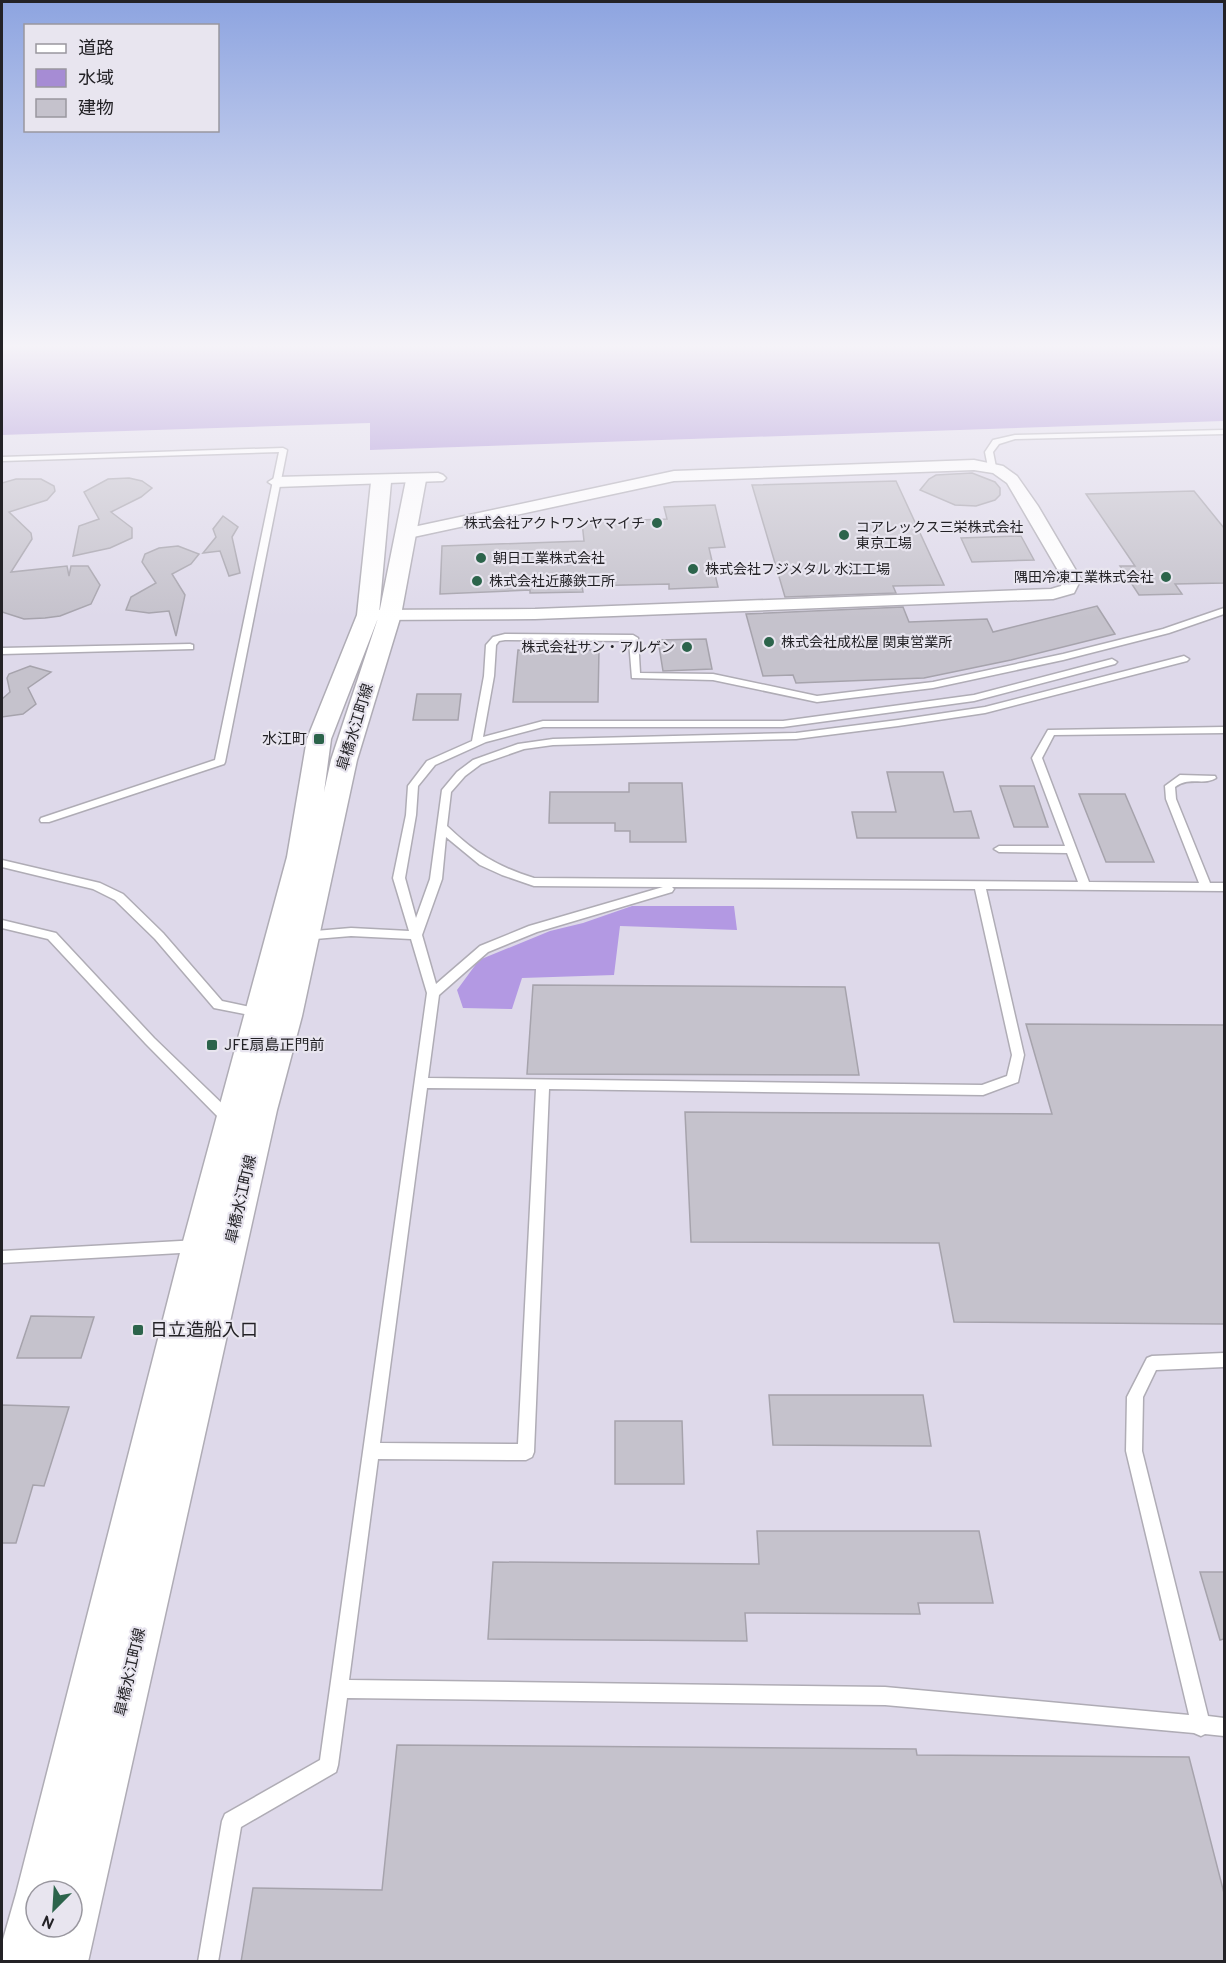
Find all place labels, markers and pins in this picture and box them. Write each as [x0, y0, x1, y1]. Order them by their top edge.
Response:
place label: 株式会社アクトワンヤマイチ [464, 516, 645, 533]
marker: 株式会社アクトワンヤマイチ [650, 516, 664, 530]
place label: コアレックス三栄株式会社 東京工場 [856, 520, 1024, 553]
marker: コアレックス三栄株式会社 東京工場 [837, 528, 851, 542]
marker: 朝日工業株式会社 [474, 551, 488, 565]
place label: 朝日工業株式会社 [493, 551, 605, 568]
marker: 株式会社フジメタル 水江工場 [686, 562, 700, 576]
place label: 株式会社フジメタル 水江工場 [705, 562, 890, 579]
place label: 隅田冷凍工業株式会社 [1014, 570, 1154, 587]
marker: 隅田冷凍工業株式会社 [1159, 570, 1173, 584]
marker: 株式会社近藤鉄工所 [470, 574, 484, 588]
place label: 株式会社近藤鉄工所 [489, 574, 615, 591]
marker: 株式会社成松屋 関東営業所 [762, 635, 776, 649]
place label: 株式会社成松屋 関東営業所 [781, 635, 952, 652]
place label: 株式会社サン・アルゲン [521, 640, 675, 657]
marker: 株式会社サン・アルゲン [680, 640, 694, 654]
place label: 水江町 [262, 731, 307, 750]
marker: 水江町 [312, 732, 326, 746]
place label: JFE扇島正門前 [224, 1037, 325, 1056]
marker: JFE扇島正門前 [205, 1038, 219, 1052]
place label: 日立造船入口 [150, 1320, 258, 1343]
marker: 日立造船入口 [131, 1323, 145, 1337]

